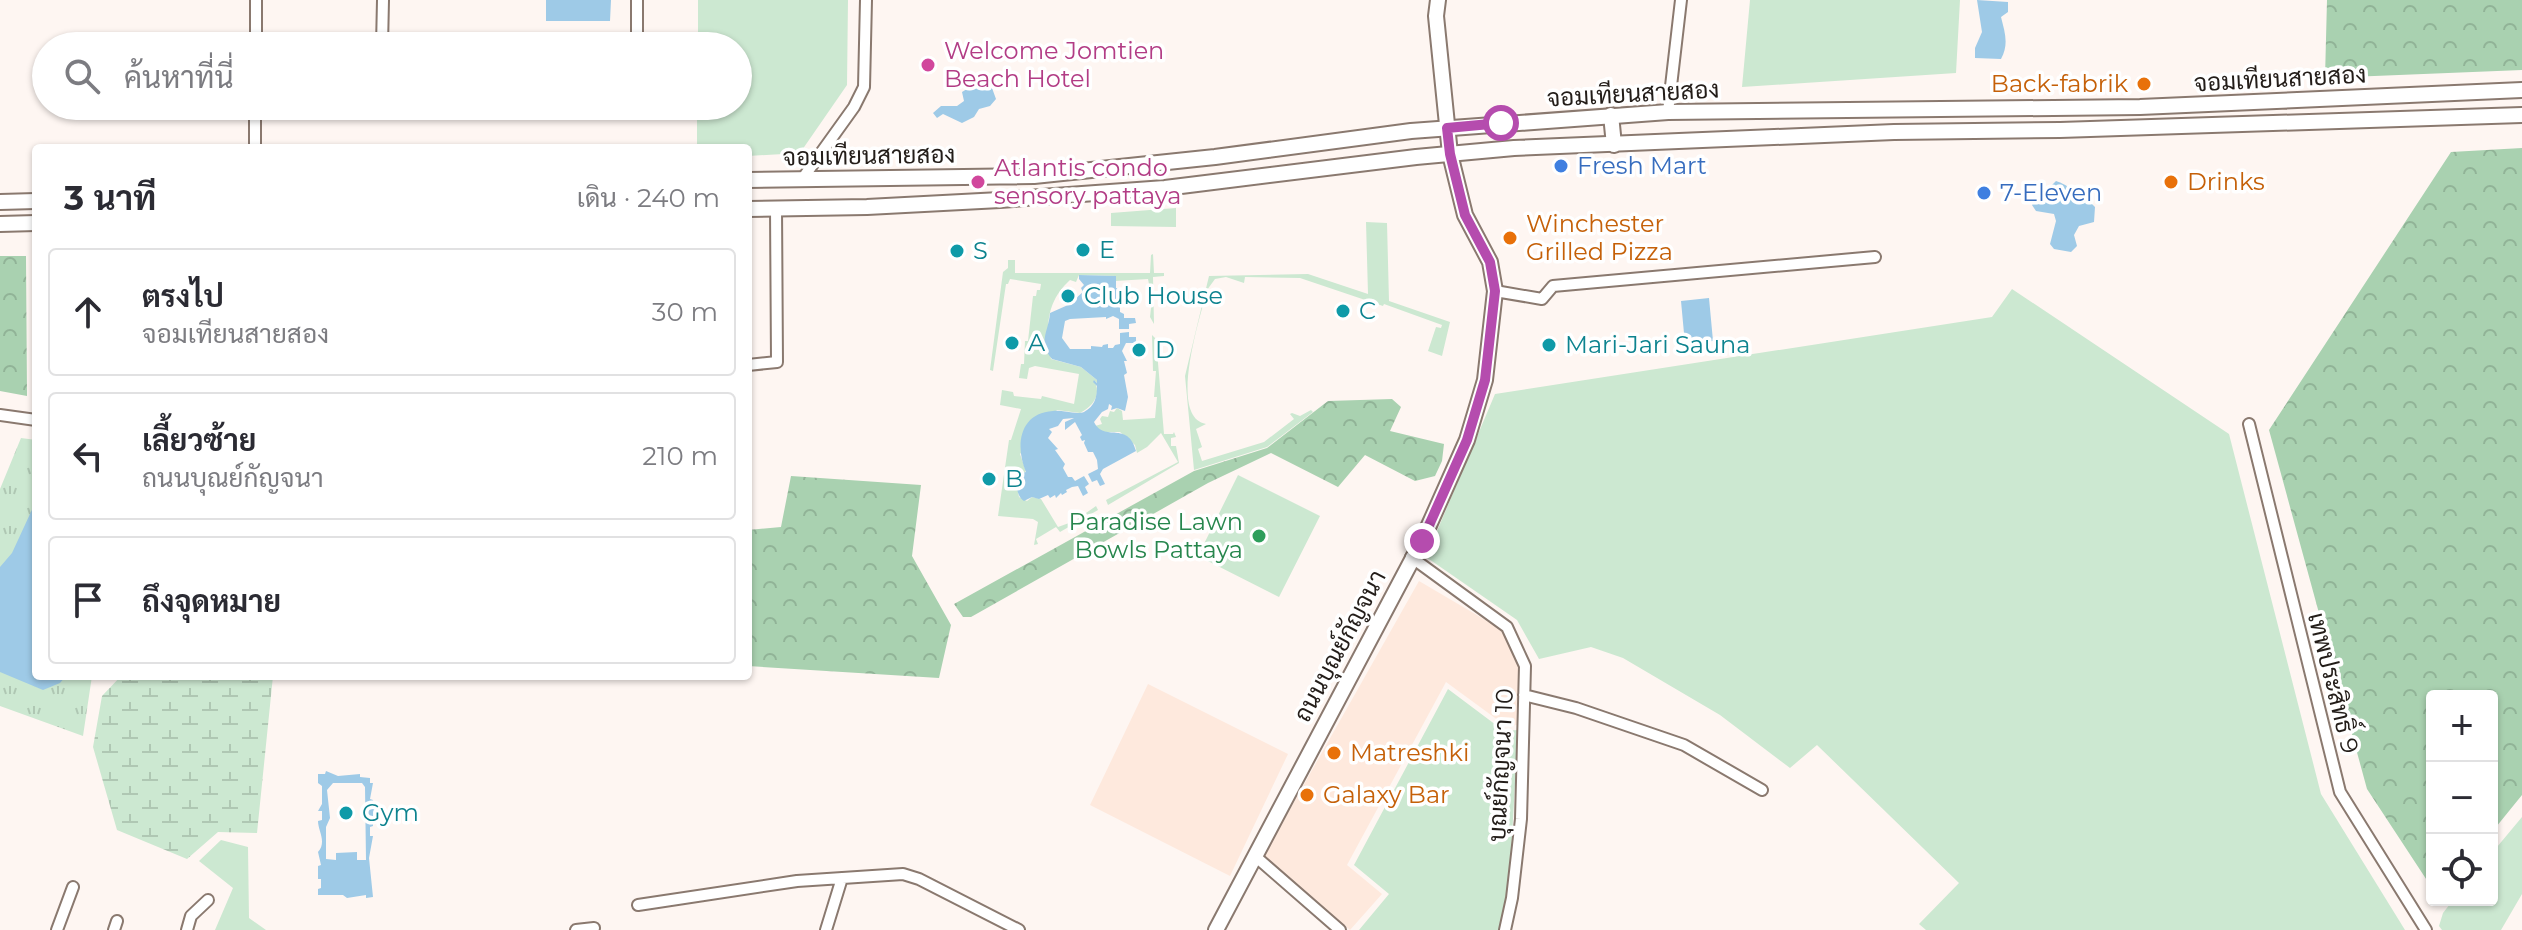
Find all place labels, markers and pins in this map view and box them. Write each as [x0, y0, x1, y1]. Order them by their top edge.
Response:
place label: Welcome Jomtien Beach Hotel [944, 36, 1164, 93]
marker: Welcome Jomtien Beach Hotel [919, 56, 937, 74]
place label: Back-fabrik [1991, 69, 2129, 98]
marker: Back-fabrik [2135, 75, 2153, 93]
place label: Fresh Mart [1577, 151, 1707, 180]
place label: Atlantis condo sensory pattaya [994, 153, 1181, 210]
marker: Fresh Mart [1552, 157, 1570, 175]
place label: Drinks [2187, 167, 2265, 196]
marker: Atlantis condo sensory pattaya [969, 173, 987, 191]
marker: Drinks [2162, 173, 2180, 191]
place label: 7-Eleven [2000, 178, 2102, 207]
marker: 7-Eleven [1975, 184, 1993, 202]
place label: Winchester Grilled Pizza [1526, 209, 1673, 266]
marker: Winchester Grilled Pizza [1501, 229, 1519, 247]
place label: E [1099, 235, 1115, 264]
place label: S [973, 236, 988, 265]
marker: E [1074, 241, 1092, 259]
marker: S [948, 242, 966, 260]
place label: Club House [1084, 281, 1223, 310]
marker: Club House [1059, 287, 1077, 305]
place label: C [1359, 296, 1376, 325]
marker: C [1334, 302, 1352, 320]
place label: A [1028, 328, 1046, 357]
place label: Mari-Jari Sauna [1565, 330, 1750, 359]
marker: A [1003, 334, 1021, 352]
place label: D [1155, 335, 1175, 364]
marker: Mari-Jari Sauna [1540, 336, 1558, 354]
marker: D [1130, 341, 1148, 359]
place label: B [1005, 464, 1023, 493]
marker: B [980, 470, 998, 488]
place label: Paradise Lawn Bowls Pattaya [1069, 507, 1243, 564]
marker: Paradise Lawn Bowls Pattaya [1250, 527, 1268, 545]
place label: Matreshki [1350, 738, 1469, 767]
marker: Matreshki [1325, 744, 1343, 762]
place label: Galaxy Bar [1323, 780, 1450, 809]
marker: Galaxy Bar [1298, 786, 1316, 804]
place label: Gym [362, 798, 419, 827]
marker: Gym [337, 804, 355, 822]

